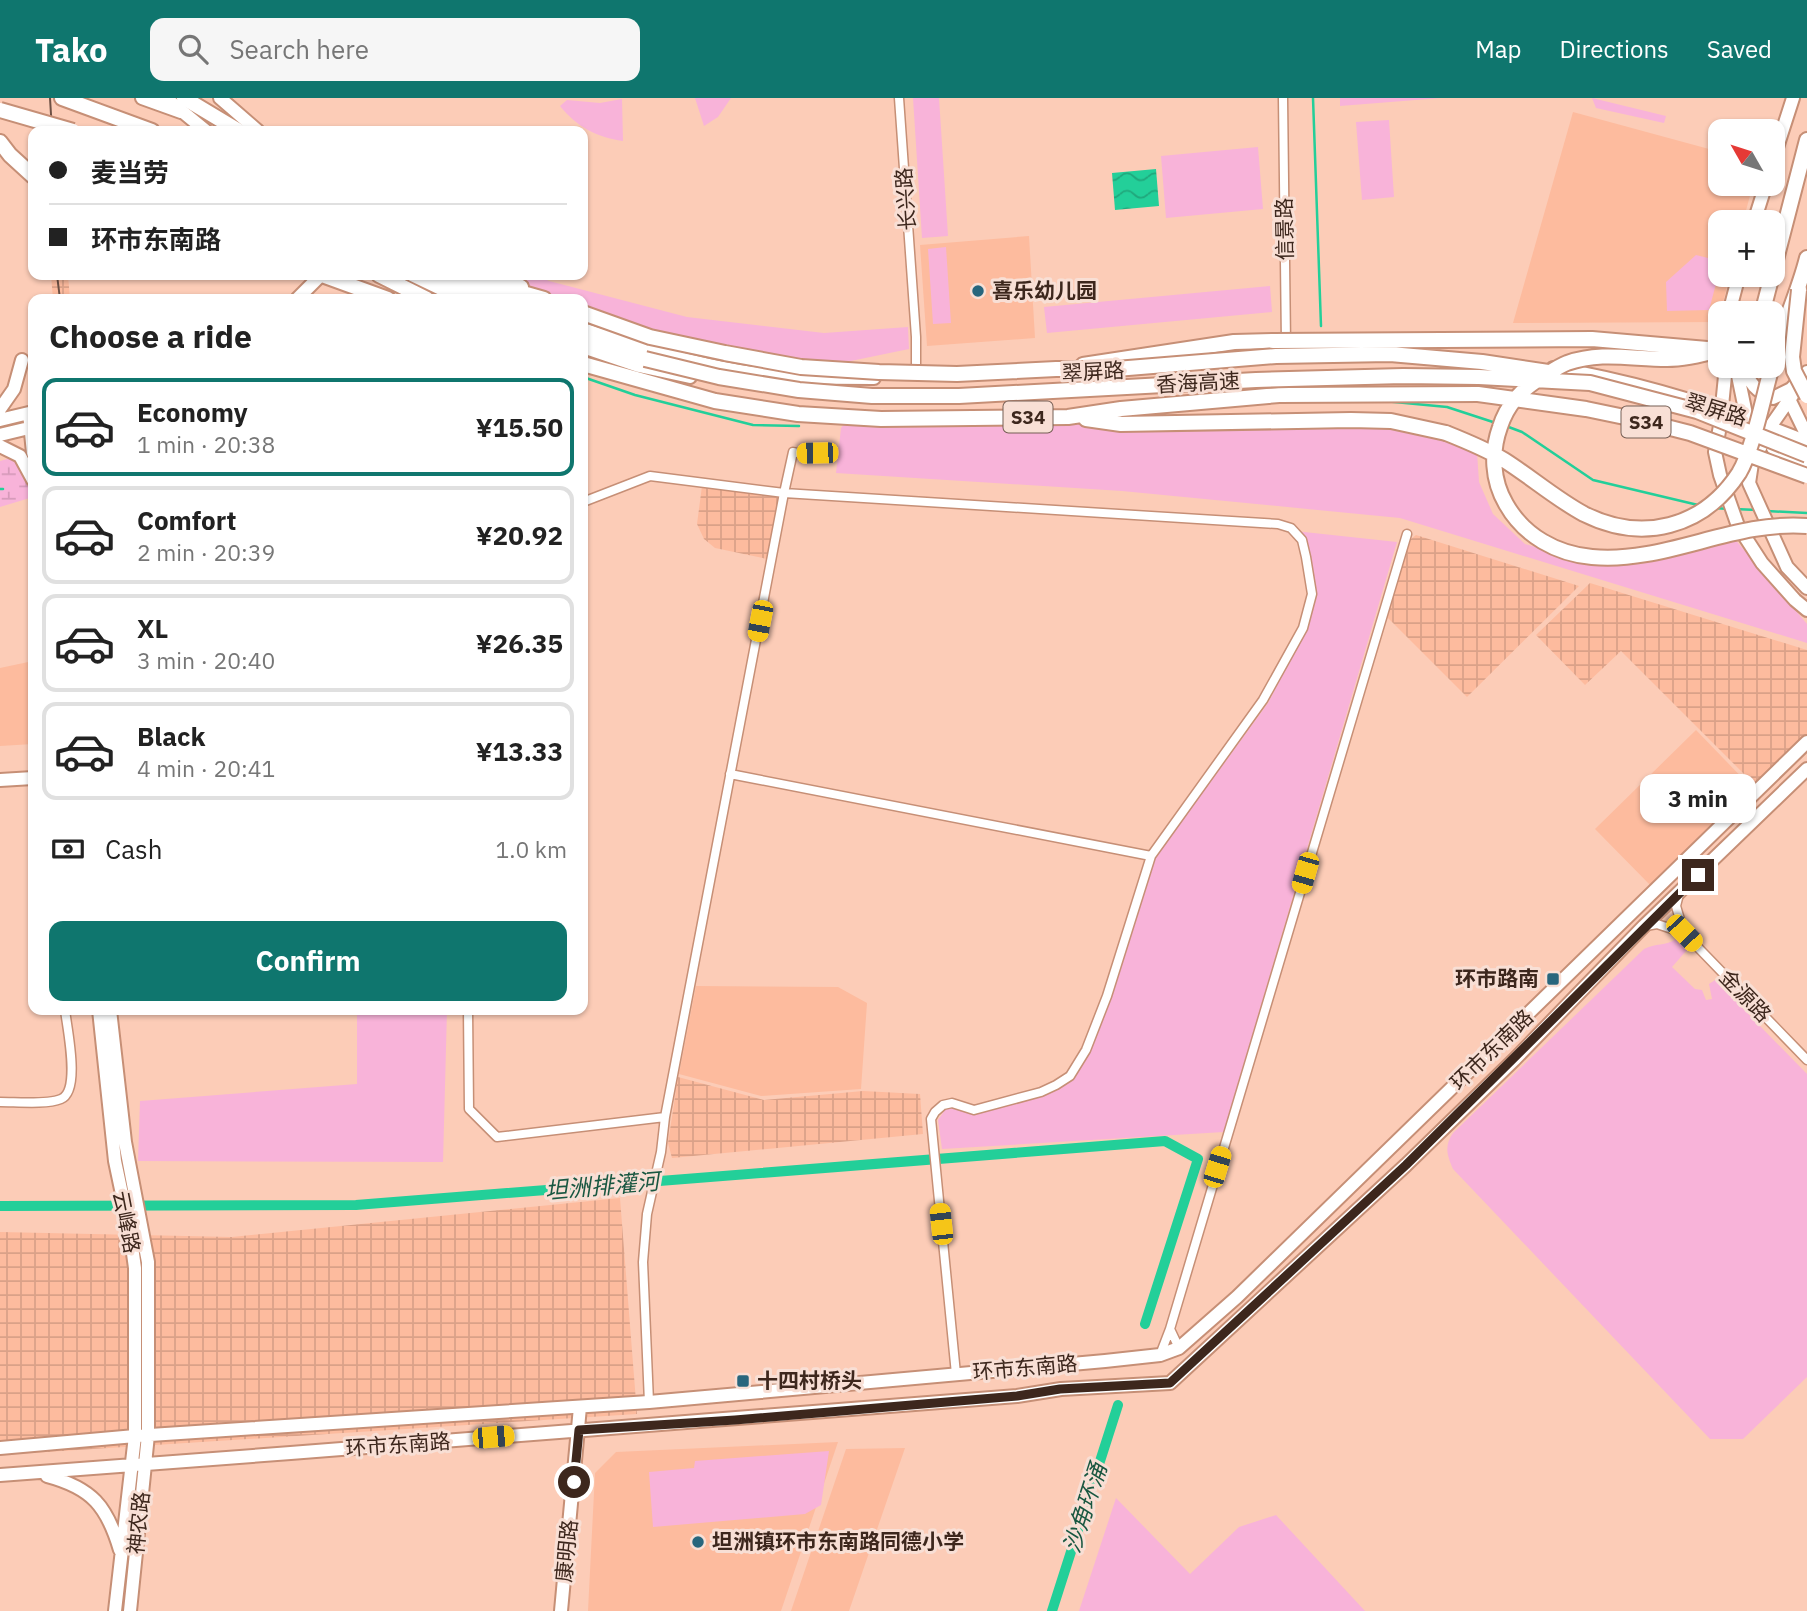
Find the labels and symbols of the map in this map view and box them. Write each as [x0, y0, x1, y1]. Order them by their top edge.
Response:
north arrow [1708, 119, 1785, 196]
street label: 长兴路 [889, 167, 921, 231]
street label: 信景路 [1269, 197, 1299, 261]
place label: 喜乐幼儿园 [992, 276, 1097, 304]
marker: 喜乐幼儿园 [970, 283, 986, 299]
street label: 翠屏路 [1061, 355, 1125, 387]
street label: 香海高速 [1155, 366, 1241, 398]
street label: 翠屏路 [1682, 386, 1751, 432]
road number: S34 [1004, 402, 1052, 432]
road number: S34 [1622, 406, 1670, 438]
car [796, 442, 839, 464]
car [746, 598, 775, 644]
callout: 3 min [1640, 774, 1756, 822]
car [1290, 850, 1321, 896]
route end [1682, 859, 1714, 891]
car [1662, 911, 1707, 955]
street label: 金源路 [1714, 963, 1778, 1028]
place label: 环市路南 [1455, 964, 1539, 992]
marker: 环市路南 [1545, 971, 1561, 987]
street label: 环市东南路 [1444, 1003, 1539, 1096]
car [1201, 1144, 1234, 1190]
water label: 坦洲排灌河 [543, 1165, 664, 1205]
street label: 云峰路 [107, 1188, 147, 1255]
car [929, 1202, 954, 1246]
street label: 环市东南路 [971, 1348, 1078, 1386]
place label: 十四村桥头 [757, 1366, 862, 1394]
marker: 十四村桥头 [735, 1373, 751, 1389]
car [472, 1425, 515, 1449]
street label: 环市东南路 [345, 1426, 451, 1462]
water label: 沙角环涌 [1056, 1456, 1113, 1556]
route start [558, 1466, 590, 1498]
street label: 神农路 [121, 1490, 155, 1556]
street label: 康明路 [549, 1518, 583, 1584]
place label: 坦洲镇环市东南路同德小学 [712, 1527, 964, 1555]
marker: 坦洲镇环市东南路同德小学 [690, 1534, 706, 1550]

